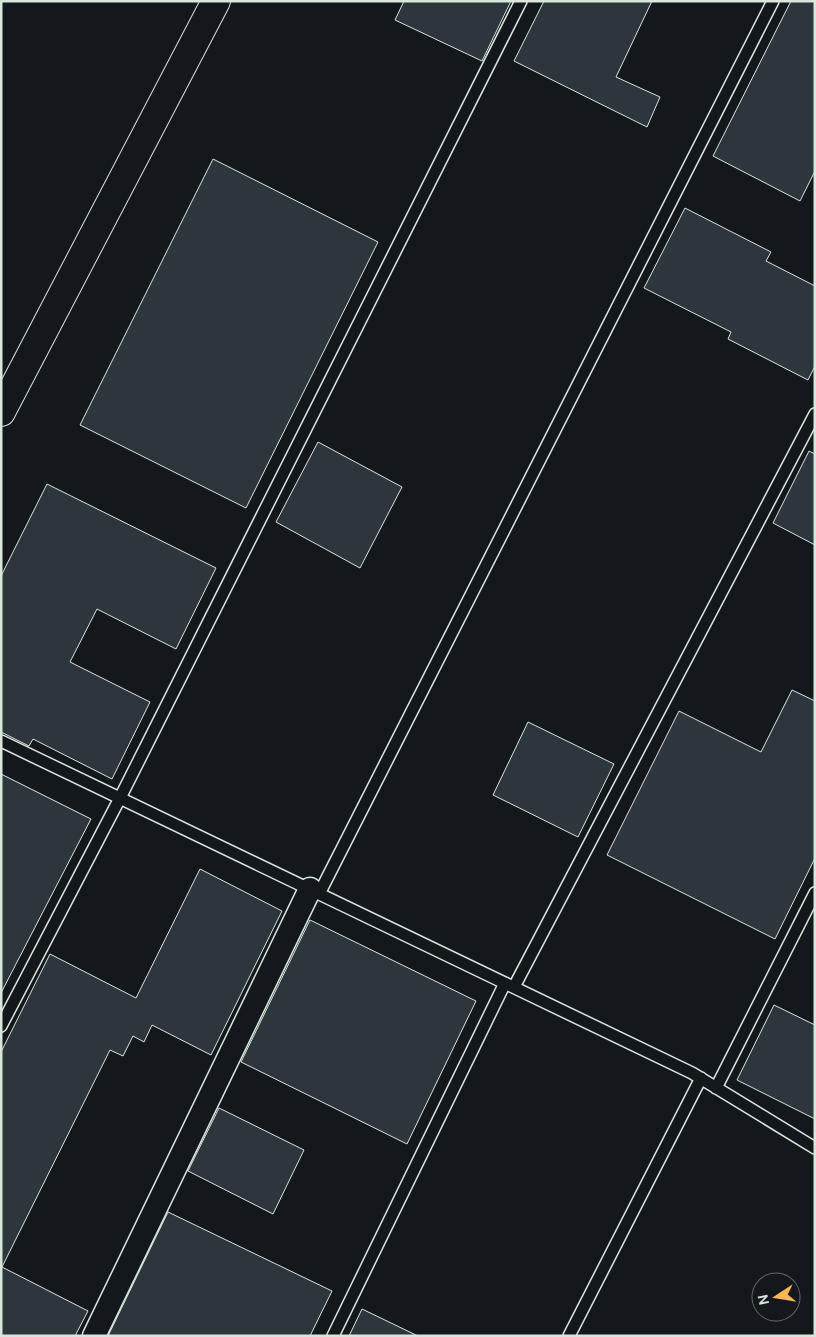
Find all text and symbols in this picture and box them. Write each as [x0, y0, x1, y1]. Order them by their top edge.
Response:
north arrow [751, 1272, 801, 1322]
text: N [753, 1293, 773, 1307]

